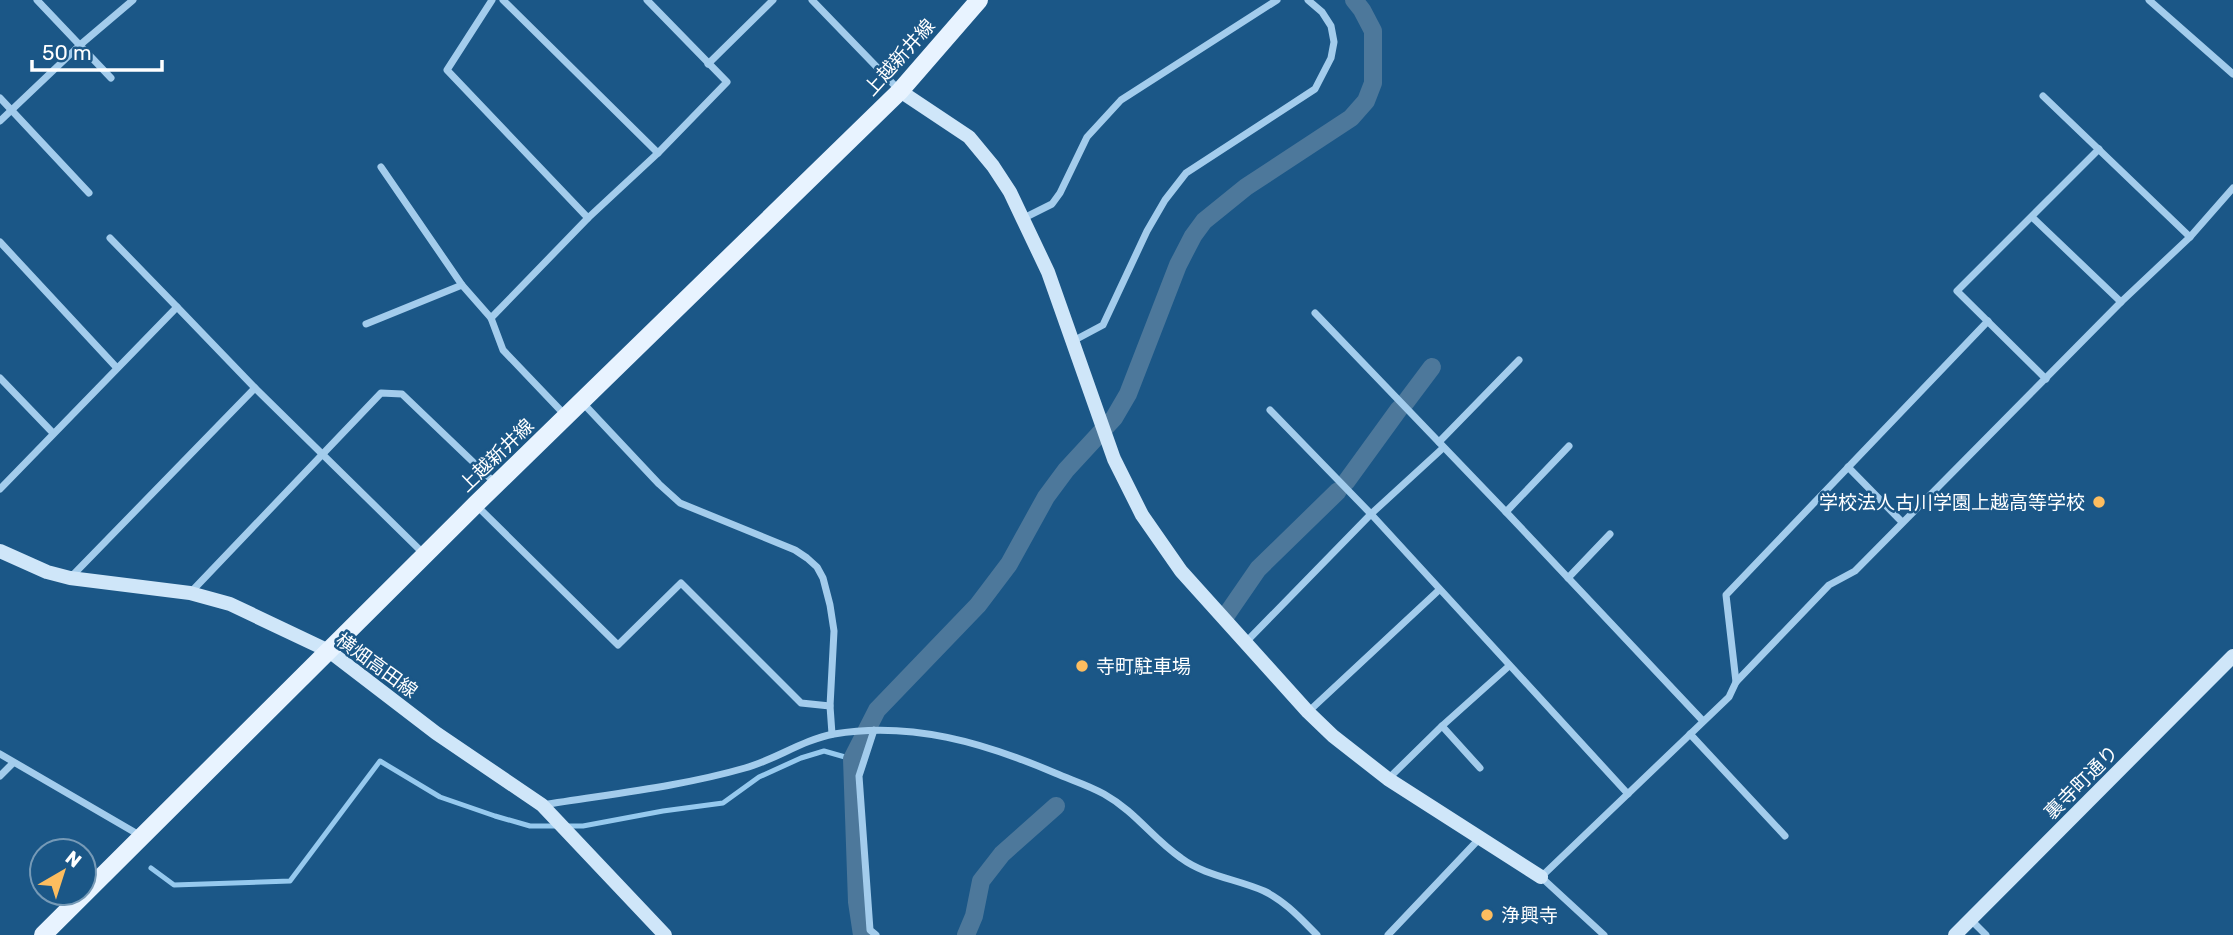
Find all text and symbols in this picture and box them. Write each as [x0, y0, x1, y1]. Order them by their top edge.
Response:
street label: 上越新井線 [859, 14, 940, 100]
scale bar [32, 28, 161, 72]
text: 50 m [42, 40, 92, 65]
street label: 上越新井線 [454, 414, 539, 497]
place label: 学校法人古川学園上越高等学校 [1819, 491, 2085, 514]
marker: 学校法人古川学園上越高等学校 [2091, 494, 2107, 510]
street label: 横畑高田線 [332, 628, 422, 703]
place label: 寺町駐車場 [1096, 655, 1191, 678]
marker: 寺町駐車場 [1074, 658, 1090, 674]
street label: 裏寺町通り [2040, 741, 2123, 824]
north arrow [28, 837, 98, 907]
text: N [61, 846, 86, 872]
place label: 浄興寺 [1501, 904, 1558, 927]
marker: 浄興寺 [1479, 907, 1495, 923]

